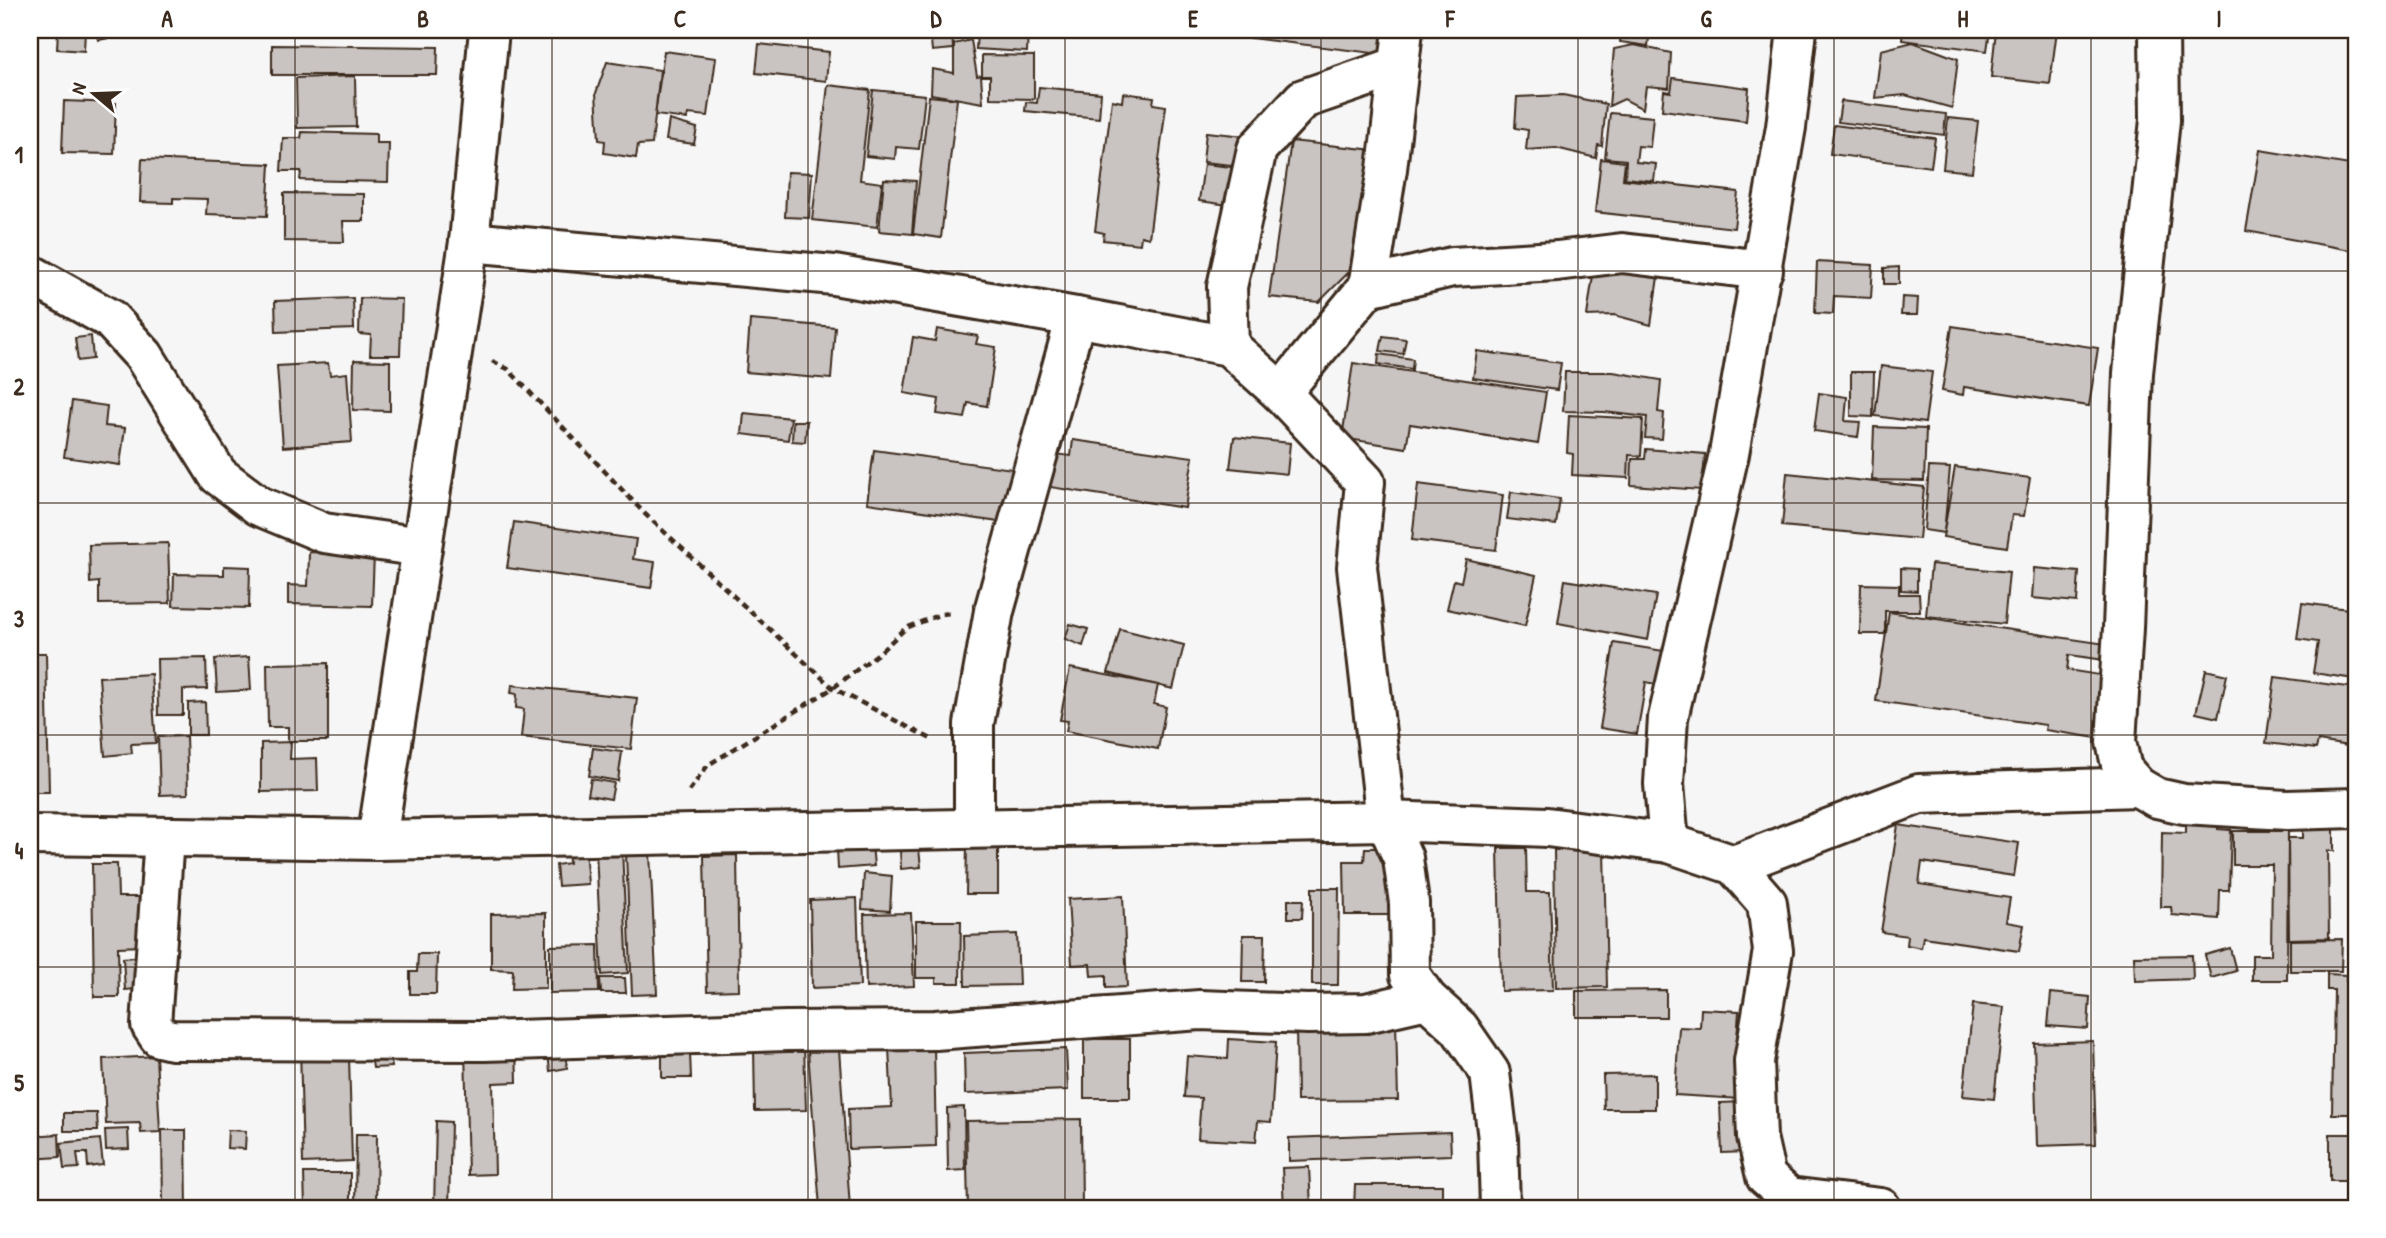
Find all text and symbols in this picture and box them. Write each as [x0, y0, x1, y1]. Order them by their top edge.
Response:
text: A [161, 3, 173, 34]
text: B [417, 3, 429, 34]
text: C [674, 3, 686, 34]
text: D [931, 3, 943, 34]
text: E [1188, 3, 1199, 34]
text: F [1445, 3, 1456, 34]
text: G [1700, 3, 1712, 34]
text: H [1958, 3, 1969, 34]
text: I [2216, 3, 2222, 34]
north arrow [60, 60, 130, 130]
text: N [64, 79, 92, 97]
text: 1 [15, 139, 23, 170]
text: 2 [14, 371, 25, 402]
text: 3 [14, 603, 24, 634]
text: 4 [15, 835, 24, 866]
text: 5 [14, 1067, 24, 1098]

